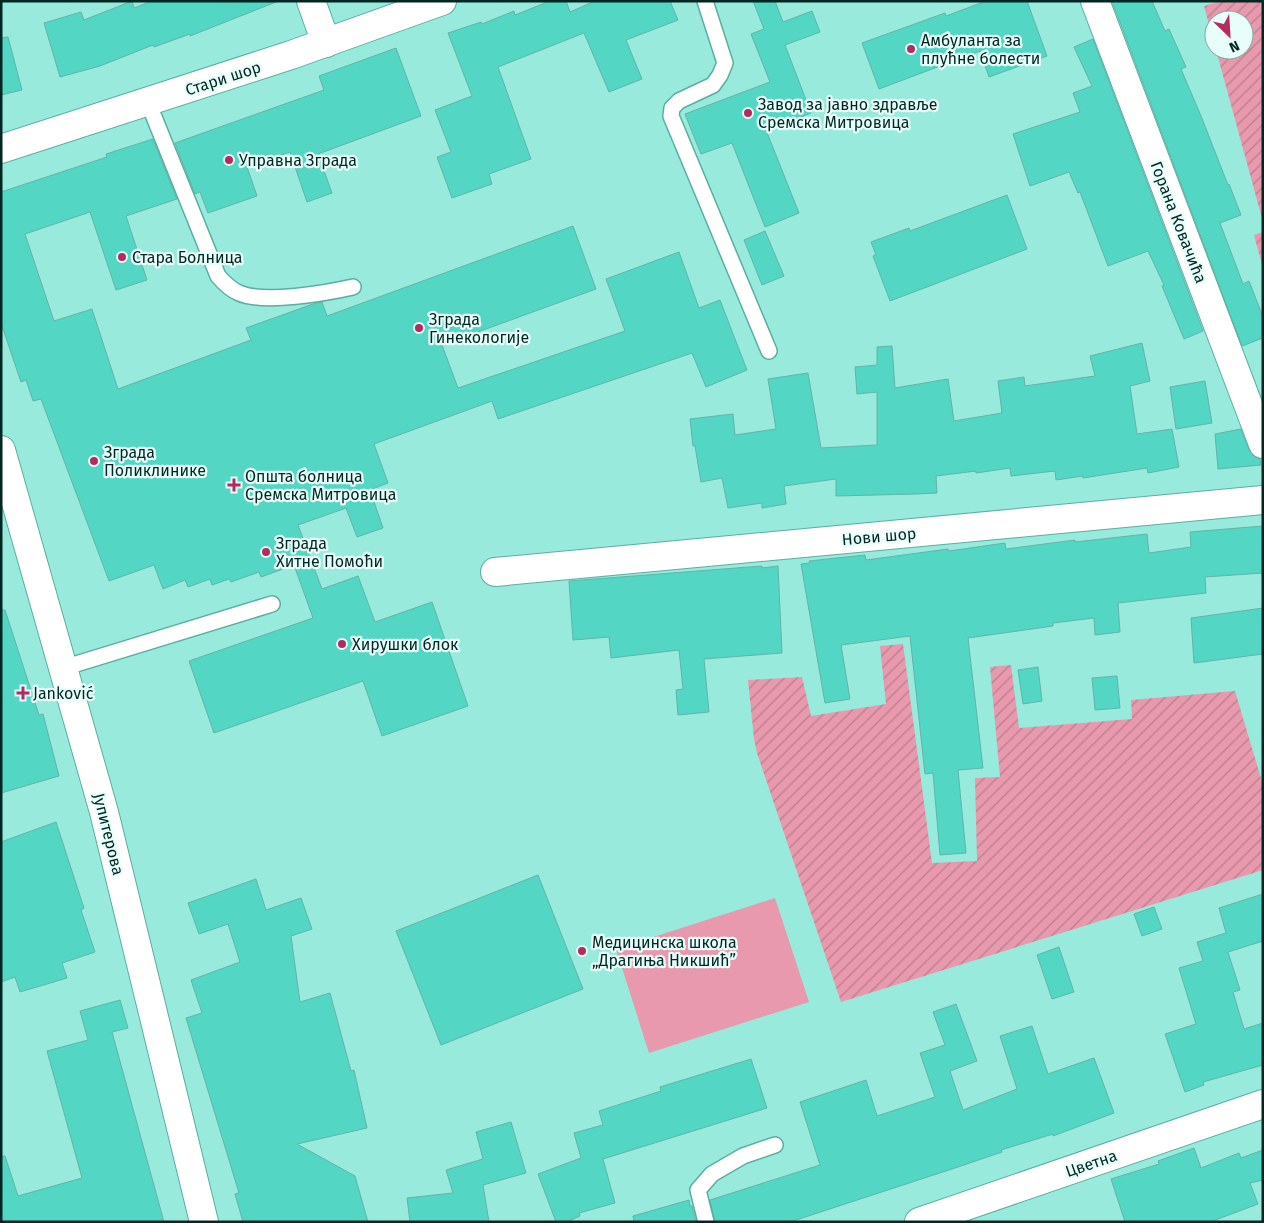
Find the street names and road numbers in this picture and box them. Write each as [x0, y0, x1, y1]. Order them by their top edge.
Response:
street label: Стари шор [183, 57, 263, 100]
street label: Горана Ковачића [1147, 159, 1211, 286]
street label: Нови шор [841, 524, 917, 549]
street label: Јупитерова [89, 791, 128, 877]
street label: Цветна [1063, 1146, 1119, 1181]

